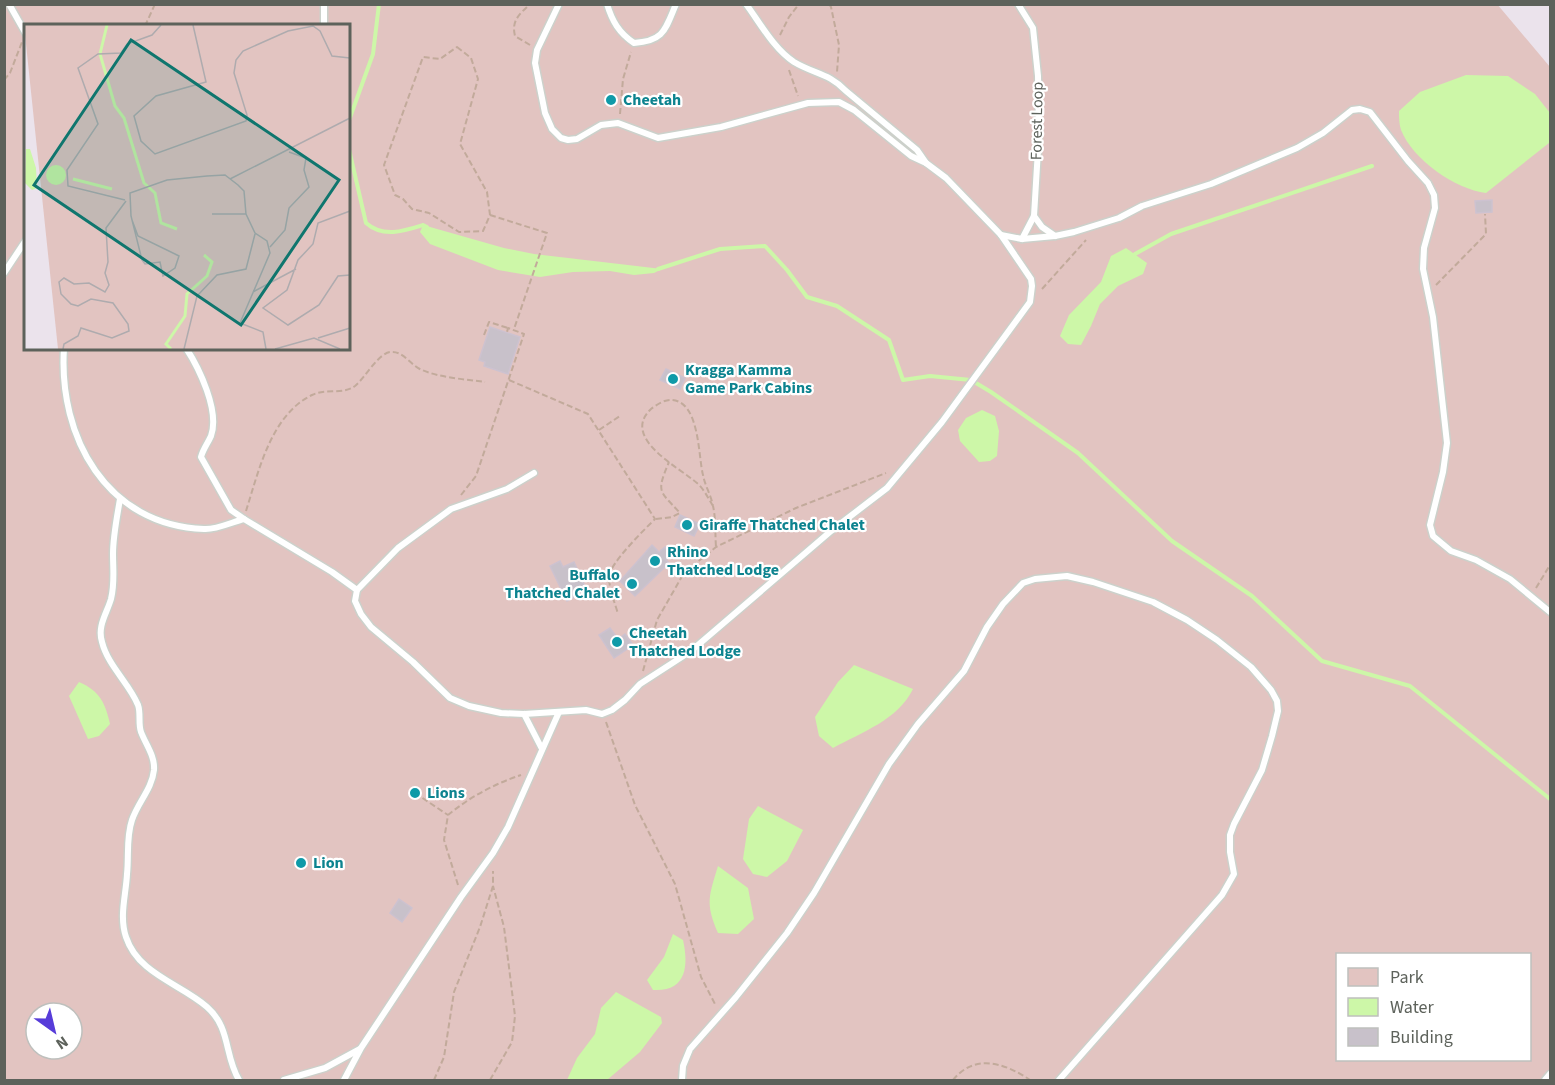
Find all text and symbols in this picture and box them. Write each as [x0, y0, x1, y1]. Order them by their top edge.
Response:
inset map [24, 24, 350, 350]
street label: Forest Loop [1025, 81, 1049, 160]
place label: Cheetah [623, 89, 681, 111]
marker: Cheetah [604, 93, 618, 107]
place label: Kragga Kamma Game Park Cabins [685, 359, 812, 399]
marker: Kragga Kamma Game Park Cabins [666, 372, 680, 386]
place label: Giraffe Thatched Chalet [699, 514, 865, 536]
marker: Giraffe Thatched Chalet [680, 518, 694, 532]
place label: Rhino Thatched Lodge [667, 541, 779, 581]
marker: Rhino Thatched Lodge [648, 554, 662, 568]
place label: Buffalo Thatched Chalet [505, 564, 620, 604]
marker: Buffalo Thatched Chalet [625, 577, 639, 591]
place label: Cheetah Thatched Lodge [629, 622, 741, 662]
marker: Cheetah Thatched Lodge [610, 635, 624, 649]
place label: Lions [427, 782, 465, 804]
marker: Lions [408, 786, 422, 800]
place label: Lion [313, 852, 344, 874]
marker: Lion [294, 856, 308, 870]
legend [1336, 953, 1531, 1061]
text: Park [1390, 965, 1424, 990]
text: Water [1390, 995, 1434, 1020]
north arrow [24, 1001, 84, 1061]
text: Building [1390, 1025, 1453, 1050]
text: N [51, 1031, 72, 1055]

